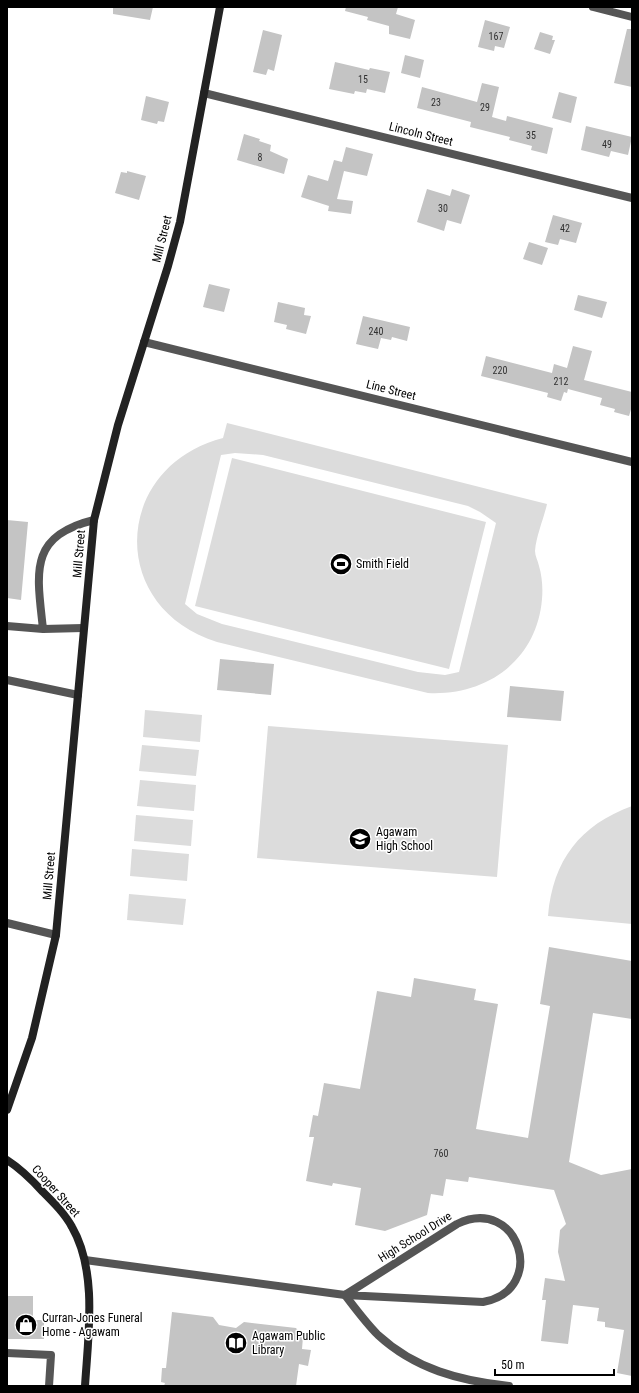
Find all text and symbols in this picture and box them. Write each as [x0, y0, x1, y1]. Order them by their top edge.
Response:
house number: 167 [489, 31, 503, 42]
house number: 15 [358, 74, 368, 85]
house number: 23 [431, 97, 441, 108]
house number: 29 [480, 102, 490, 113]
street label: Lincoln Street [388, 119, 455, 149]
house number: 35 [526, 130, 536, 141]
house number: 49 [602, 139, 612, 150]
house number: 8 [258, 152, 263, 163]
house number: 30 [438, 203, 448, 214]
street label: Mill Street [149, 213, 175, 264]
house number: 42 [560, 223, 570, 234]
house number: 240 [369, 326, 383, 337]
house number: 220 [493, 365, 507, 376]
house number: 212 [554, 376, 568, 387]
street label: Line Street [365, 377, 418, 403]
street label: Mill Street [70, 529, 88, 579]
sports icon: Smith Field [328, 551, 354, 577]
place label: Smith Field [356, 557, 409, 571]
place label: Agawam High School [376, 825, 433, 853]
school or university icon: Agawam High School [347, 826, 373, 852]
street label: Mill Street [40, 851, 58, 901]
house number: 760 [434, 1148, 448, 1159]
street label: Cooper Street [29, 1162, 83, 1220]
street label: High School Drive [376, 1209, 455, 1265]
place label: Curran-Jones Funeral Home - Agawam [42, 1311, 143, 1339]
shop icon: Curran-Jones Funeral Home - Agawam [13, 1312, 39, 1338]
place label: Agawam Public Library [252, 1329, 326, 1357]
library icon: Agawam Public Library [223, 1330, 249, 1356]
scale bar [495, 1351, 614, 1377]
text: 50 m [501, 1358, 525, 1372]

